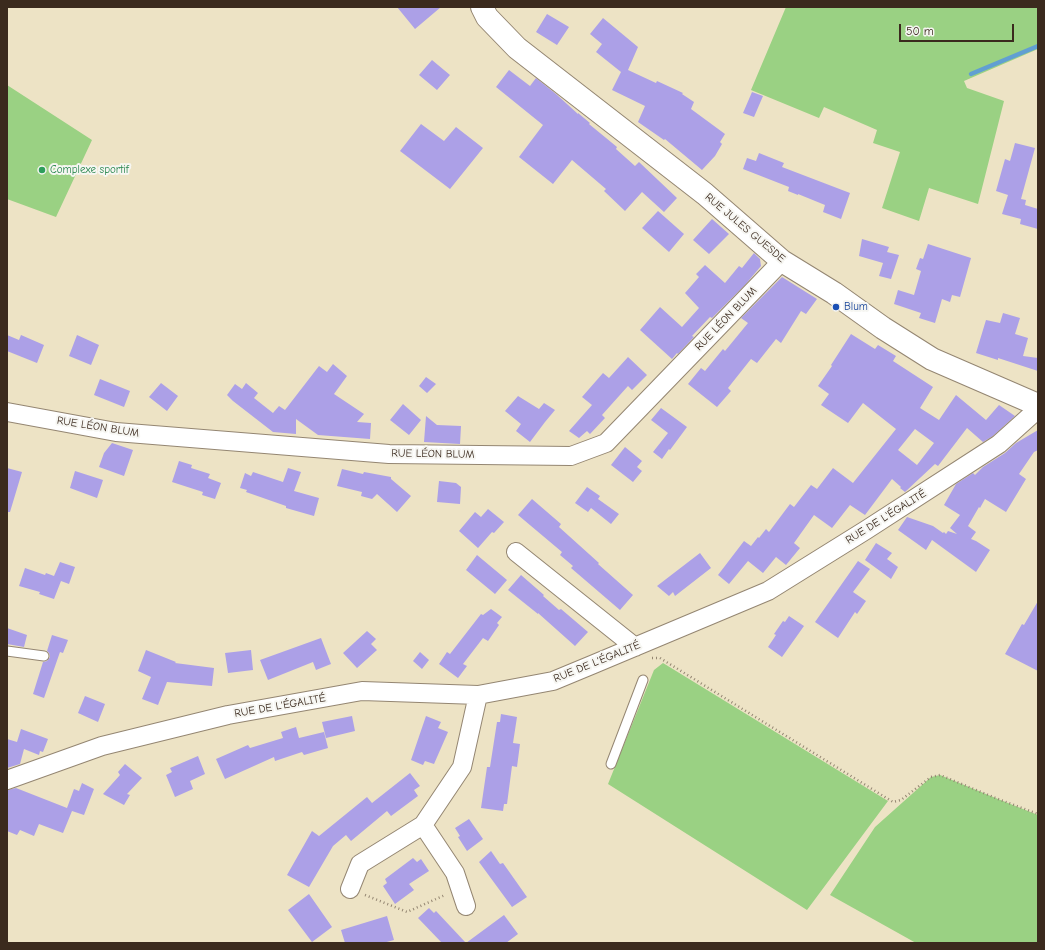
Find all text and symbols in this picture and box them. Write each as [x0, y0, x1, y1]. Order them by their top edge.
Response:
scale bar [901, 16, 1016, 42]
text: 50 m [906, 24, 934, 38]
place label: Complexe sportif [50, 163, 129, 177]
marker: Complexe sportif [37, 165, 47, 175]
street label: RUE JULES GUESDE [702, 191, 788, 265]
street label: RUE LÉON BLUM [692, 284, 760, 354]
place label: Blum [844, 300, 868, 314]
marker: Blum [831, 302, 841, 312]
street label: RUE LÉON BLUM [56, 414, 140, 440]
street label: RUE LÉON BLUM [391, 447, 475, 461]
street label: RUE DE L'ÉGALITÉ [843, 487, 929, 547]
street label: RUE DE L'ÉGALITÉ [552, 639, 642, 685]
street label: RUE DE L'ÉGALITÉ [233, 691, 327, 721]

